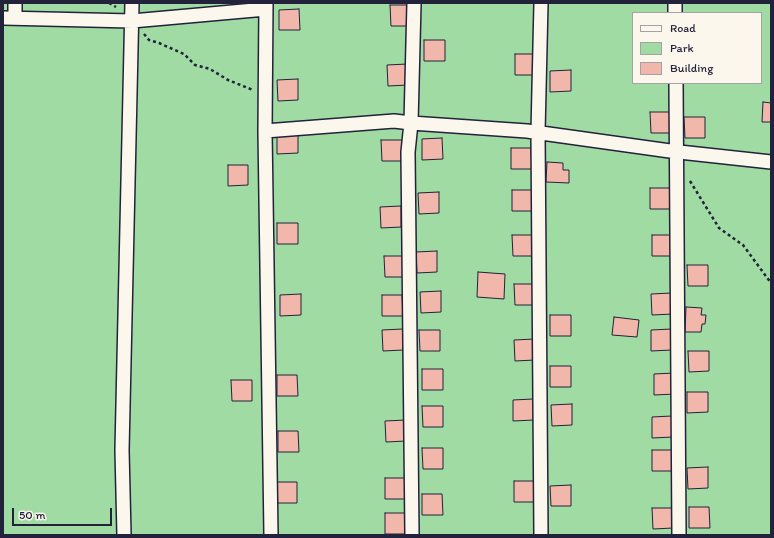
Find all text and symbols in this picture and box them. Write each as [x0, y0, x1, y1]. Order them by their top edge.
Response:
legend [632, 12, 762, 84]
text: Road [670, 21, 696, 35]
text: Park [670, 41, 694, 55]
text: Building [670, 61, 713, 75]
scale bar [14, 500, 114, 526]
text: 50 m [19, 508, 45, 522]

